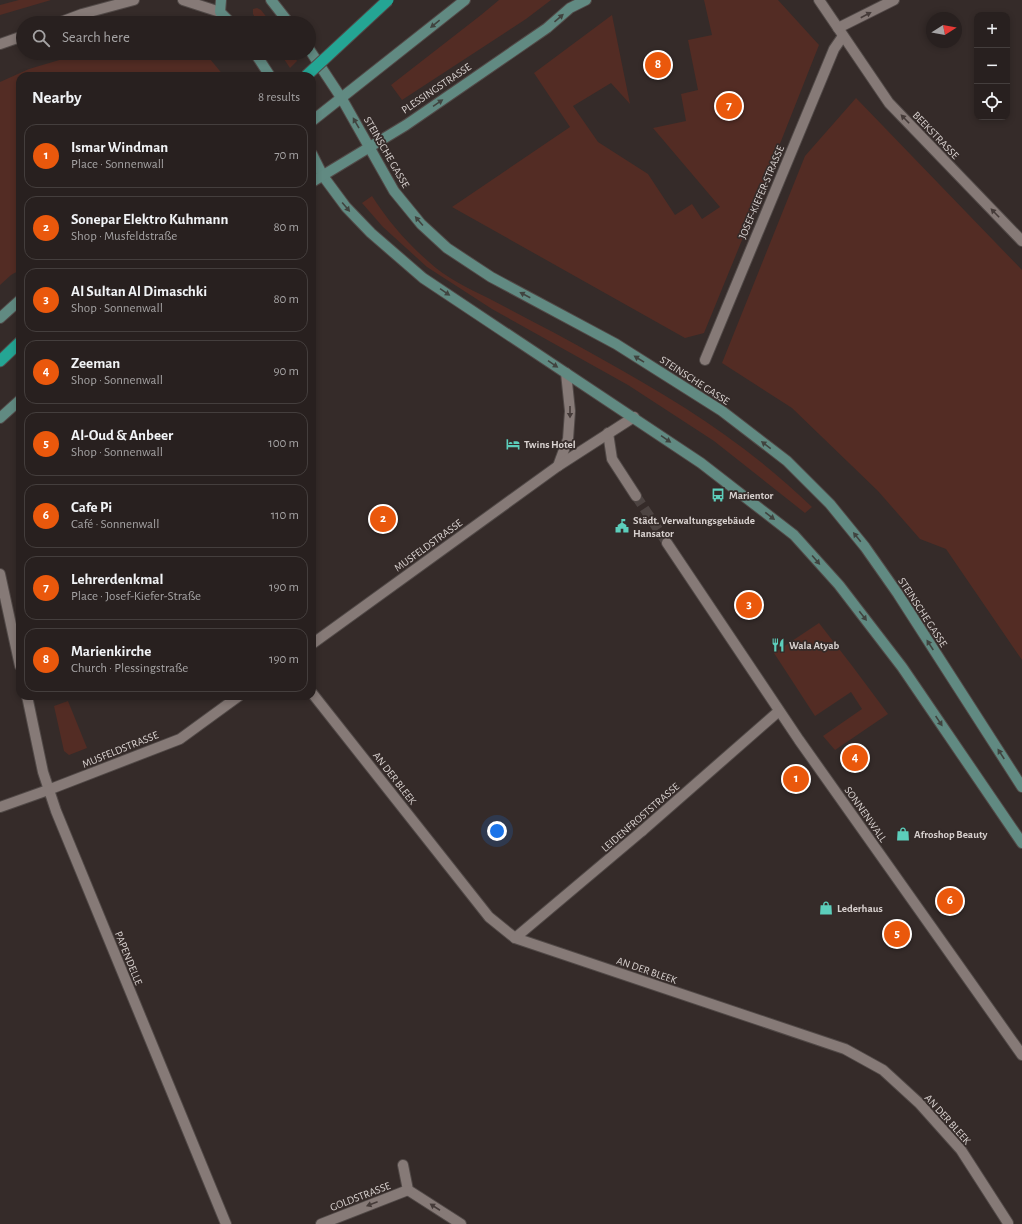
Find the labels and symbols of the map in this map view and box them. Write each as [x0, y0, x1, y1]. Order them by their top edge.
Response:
one-way arrow [861, 11, 872, 18]
north arrow [926, 12, 962, 48]
one-way arrow [553, 14, 564, 23]
one-way arrow [430, 20, 441, 29]
pin: 8 [645, 50, 671, 80]
street label: PLESSINGSTRASSE [399, 61, 474, 116]
pin: 7 [716, 91, 742, 121]
one-way arrow [433, 99, 443, 107]
street label: BEEKSTRASSE [910, 110, 961, 162]
one-way arrow [900, 114, 910, 124]
street label: STEINSCHE GASSE [362, 115, 412, 190]
one-way arrow [352, 117, 359, 129]
street label: JOSEF-KIEFER-STRASSE [737, 143, 786, 240]
one-way arrow [342, 202, 351, 212]
one-way arrow [990, 208, 1000, 218]
one-way arrow [415, 216, 424, 227]
one-way arrow [439, 288, 450, 296]
one-way arrow [519, 292, 531, 299]
street label: STEINSCHE GASSE [658, 354, 732, 407]
one-way arrow [633, 355, 644, 362]
one-way arrow [548, 360, 558, 368]
one-way arrow [566, 406, 573, 418]
one-way arrow [661, 435, 671, 443]
hotel icon: Twins Hotel [505, 436, 521, 452]
place label: Twins Hotel [524, 439, 576, 450]
one-way arrow [761, 441, 772, 450]
bus stop icon: Marientor [710, 487, 726, 503]
place label: Marientor [729, 490, 774, 501]
pin: 2 [370, 504, 396, 534]
one-way arrow [765, 512, 776, 521]
place label: Städt. Verwaltungsgebäude Hansator [633, 515, 755, 539]
street label: MUSFELDSTRASSE [392, 517, 465, 574]
public building icon: Städt. Verwaltungsgebäude Hansator [614, 518, 630, 534]
one-way arrow [853, 532, 862, 543]
one-way arrow [812, 555, 821, 565]
street label: STEINSCHE GASSE [896, 576, 949, 650]
pin: 3 [736, 590, 762, 620]
one-way arrow [858, 610, 867, 621]
restaurant icon: Wala Atyab [770, 637, 786, 653]
one-way arrow [927, 639, 934, 651]
place label: Wala Atyab [789, 640, 840, 651]
one-way arrow [935, 716, 943, 726]
street label: MUSFELDSTRASSE [81, 729, 160, 770]
pin: 4 [842, 743, 868, 773]
one-way arrow [997, 749, 1005, 759]
street label: AN DER BLEEK [371, 750, 419, 807]
pin: 1 [783, 764, 809, 794]
street label: LEIDENFROSTSTRASSE [599, 780, 682, 854]
street label: SONNENWALL [842, 785, 889, 844]
your location [487, 821, 507, 841]
shop icon: Afroshop Beauty [895, 826, 911, 842]
place label: Afroshop Beauty [914, 829, 988, 840]
pin: 6 [937, 886, 963, 916]
shop icon: Lederhaus [818, 900, 834, 916]
place label: Lederhaus [837, 903, 883, 914]
pin: 5 [884, 919, 910, 949]
street label: PAPENDELLE [113, 930, 145, 987]
street label: AN DER BLEEK [615, 955, 679, 986]
street label: AN DER BLEEK [922, 1092, 973, 1147]
street label: GOLDSTRASSE [328, 1180, 393, 1213]
one-way arrow [366, 1201, 377, 1207]
one-way arrow [429, 1203, 440, 1211]

